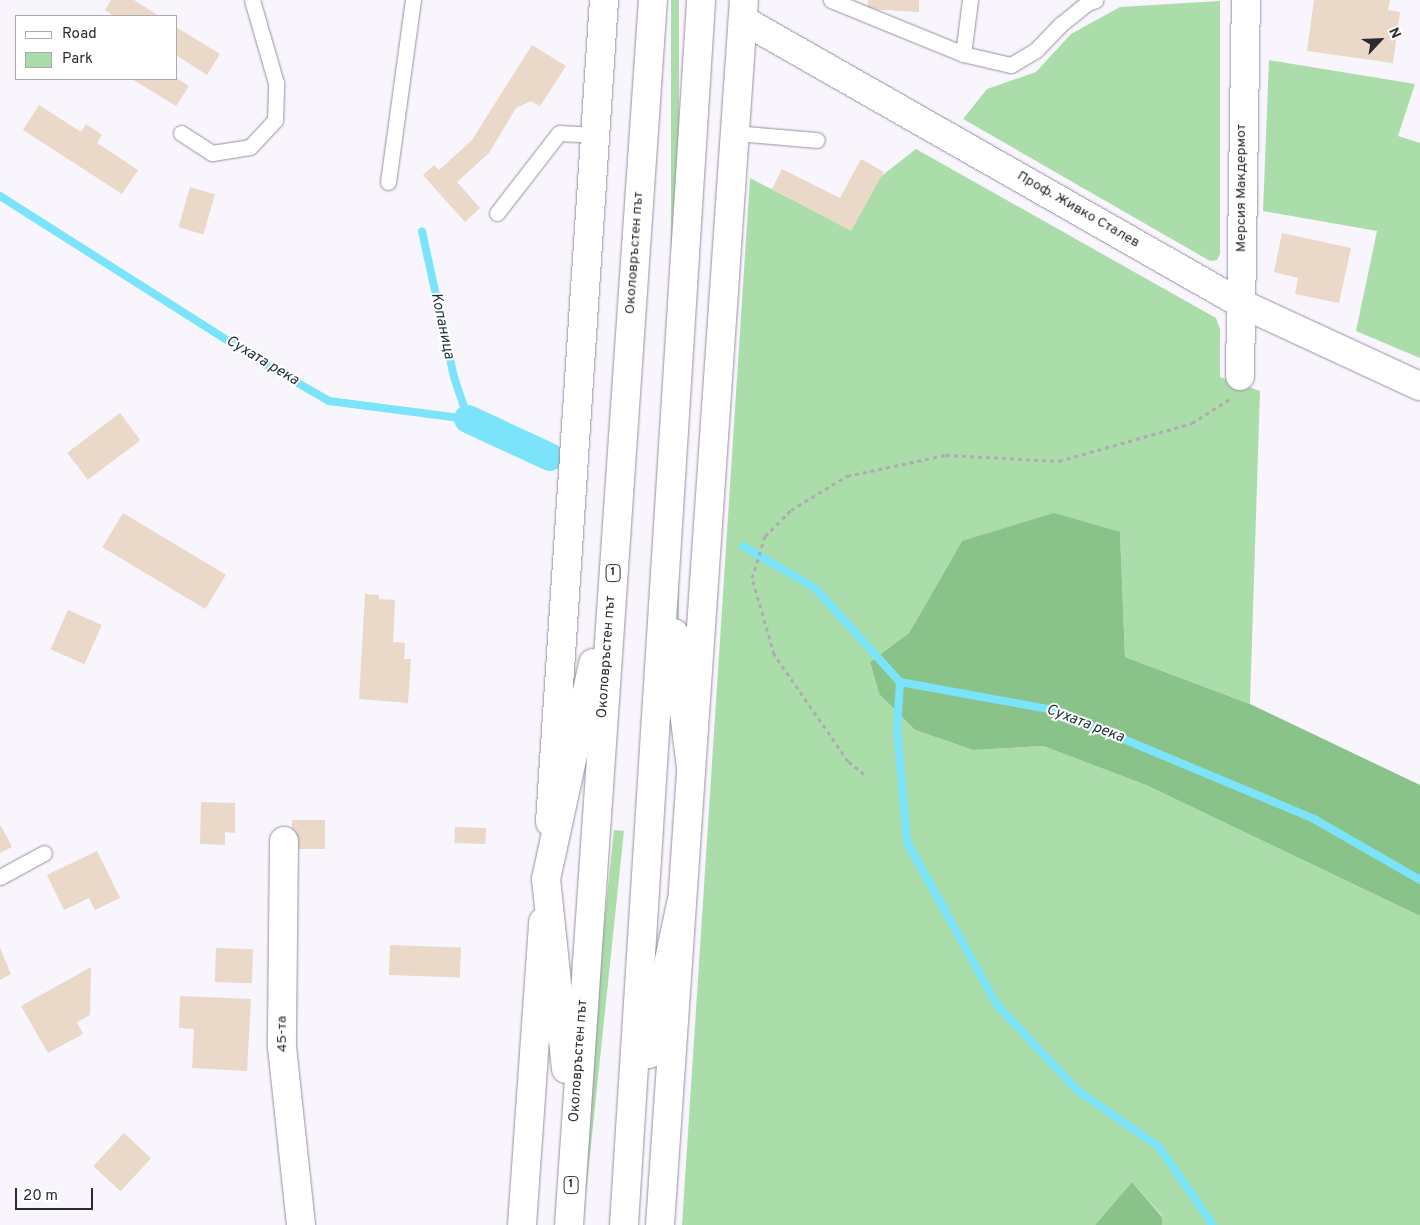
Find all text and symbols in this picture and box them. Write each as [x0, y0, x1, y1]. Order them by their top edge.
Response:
legend [15, 15, 178, 80]
north arrow [1355, 15, 1405, 65]
text: Road [62, 25, 97, 44]
text: N [1384, 25, 1404, 42]
text: Park [62, 50, 93, 69]
street label: Мерсия Макдермот [1234, 124, 1250, 252]
street label: Проф. Живко Сталев [1014, 168, 1142, 252]
street label: Околовръстен път [622, 191, 648, 315]
water label: Копаница [426, 291, 458, 361]
water label: Сухата река [222, 332, 302, 390]
road number: 1 [606, 564, 620, 582]
street label: Околовръстен път [594, 595, 620, 719]
water label: Сухата река [1044, 701, 1126, 747]
street label: Околовръстен път [566, 999, 592, 1123]
street label: 45-та [274, 1015, 292, 1053]
road number: 1 [564, 1176, 578, 1194]
scale bar [18, 1178, 95, 1210]
text: 20 m [23, 1187, 58, 1206]

